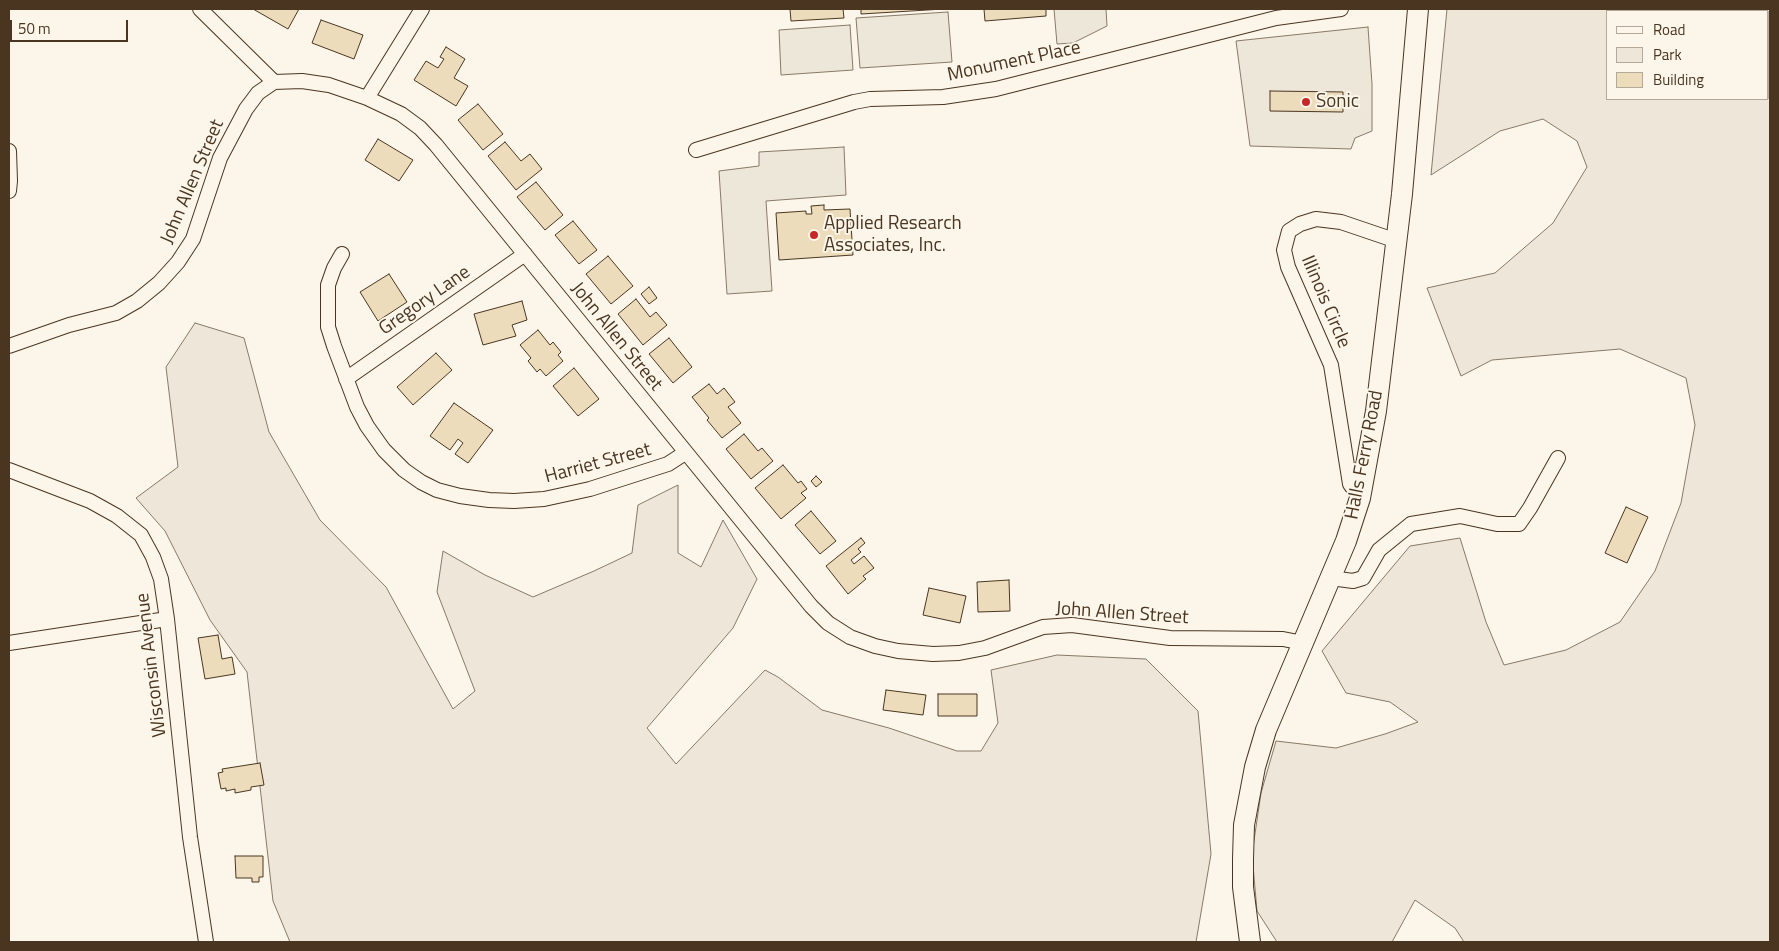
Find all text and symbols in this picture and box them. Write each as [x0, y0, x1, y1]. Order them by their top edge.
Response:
scale bar [12, 10, 130, 42]
legend [1606, 10, 1769, 100]
text: 50 m [18, 17, 51, 40]
text: Road [1653, 18, 1685, 41]
street label: Monument Place [945, 37, 1083, 87]
text: Park [1653, 43, 1682, 66]
text: Building [1653, 68, 1704, 91]
place label: Sonic [1316, 91, 1359, 113]
marker: Sonic [1300, 96, 1312, 108]
street label: John Allen Street [157, 116, 229, 248]
place label: Applied Research Associates, Inc. [824, 213, 962, 257]
marker: Applied Research Associates, Inc. [808, 229, 820, 241]
street label: Illinois Circle [1295, 252, 1355, 352]
street label: Gregory Lane [375, 261, 475, 341]
street label: John Allen Street [565, 278, 667, 396]
street label: Halls Ferry Road [1341, 389, 1389, 521]
street label: Harriet Street [542, 439, 654, 489]
street label: Wisconsin Avenue [132, 592, 172, 738]
street label: John Allen Street [1055, 598, 1189, 630]

